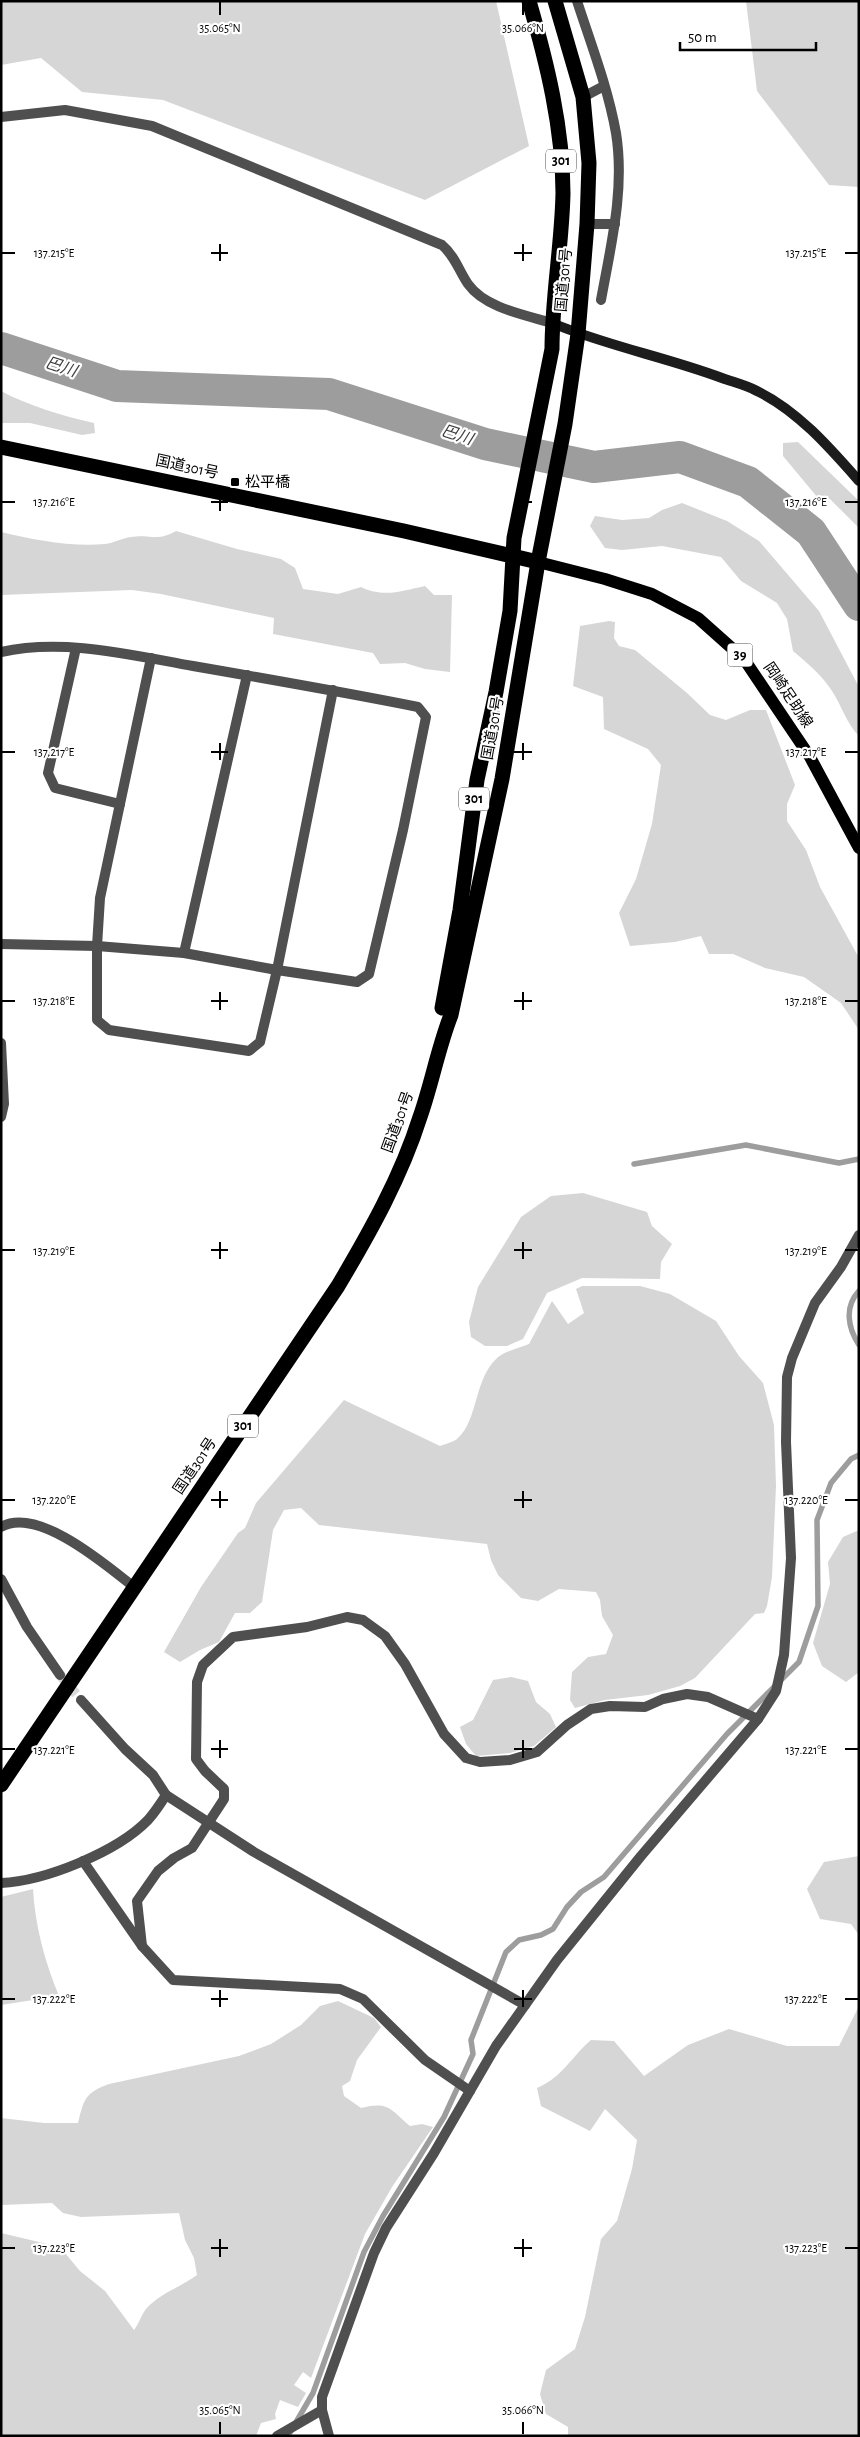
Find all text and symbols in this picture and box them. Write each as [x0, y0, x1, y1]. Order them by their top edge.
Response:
scale bar [680, 20, 816, 52]
text: 35.065°N [199, 22, 241, 34]
text: 35.066°N [502, 22, 544, 34]
text: 50 m [688, 30, 717, 45]
road number: 301 [546, 150, 576, 172]
text: 137.215°E [34, 247, 75, 259]
street label: 国道301号 [553, 247, 574, 313]
text: 137.215°E [786, 247, 827, 259]
water label: 巴川 [43, 354, 81, 380]
water label: 巴川 [439, 422, 477, 448]
street label: 国道301号 [154, 452, 220, 481]
place label: 松平橋 [245, 474, 290, 490]
marker: 松平橋 [229, 476, 241, 488]
text: 137.216°E [33, 496, 75, 508]
text: 137.216°E [785, 496, 827, 508]
road number: 39 [728, 644, 752, 666]
street label: 岡崎足助線 [761, 659, 816, 730]
street label: 国道301号 [479, 695, 506, 761]
text: 137.217°E [34, 746, 75, 758]
text: 137.217°E [786, 746, 827, 758]
road number: 301 [459, 788, 489, 811]
text: 137.218°E [33, 995, 75, 1007]
text: 137.218°E [785, 995, 827, 1007]
street label: 国道301号 [379, 1089, 416, 1155]
text: 137.219°E [33, 1245, 75, 1257]
text: 137.219°E [785, 1245, 827, 1257]
road number: 301 [228, 1414, 258, 1438]
street label: 国道301号 [170, 1435, 219, 1497]
text: 137.220°E [32, 1494, 76, 1506]
text: 137.220°E [784, 1494, 828, 1506]
text: 137.221°E [33, 1744, 75, 1756]
text: 137.221°E [785, 1744, 827, 1756]
text: 137.222°E [33, 1993, 75, 2005]
text: 137.222°E [785, 1993, 827, 2005]
text: 137.223°E [33, 2242, 75, 2254]
text: 137.223°E [785, 2242, 827, 2254]
text: 35.065°N [199, 2404, 241, 2416]
text: 35.066°N [502, 2404, 544, 2416]

